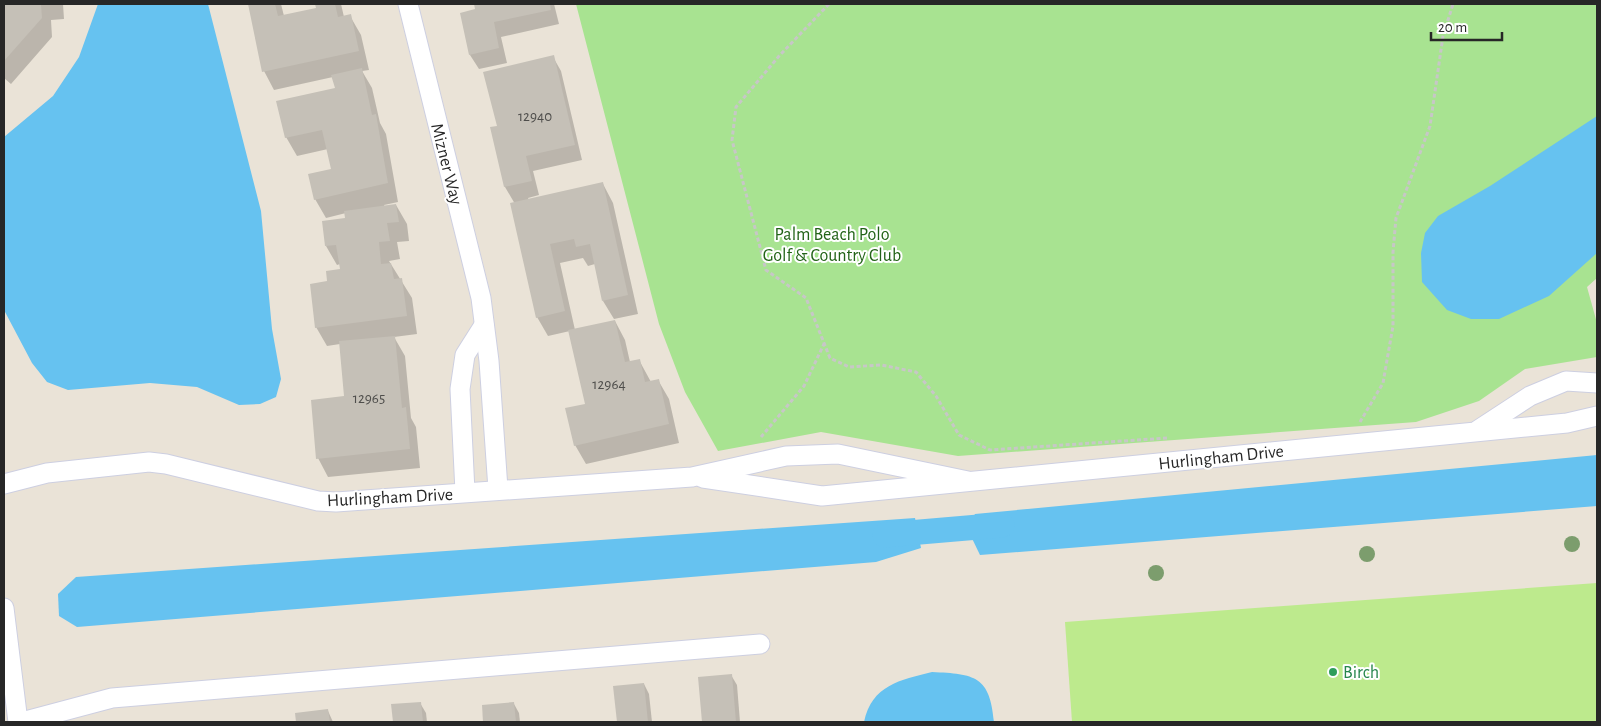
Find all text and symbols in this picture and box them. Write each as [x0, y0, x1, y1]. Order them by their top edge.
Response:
scale bar [1431, 10, 1502, 42]
text: 20 m [1438, 20, 1467, 35]
house number: 12940 [518, 109, 552, 124]
street label: Mizner Way [427, 122, 465, 207]
park label: Palm Beach Polo Golf & Country Club [763, 226, 901, 265]
house number: 12964 [592, 377, 626, 392]
house number: 12965 [353, 391, 385, 406]
street label: Hurlingham Drive [1157, 442, 1285, 474]
street label: Hurlingham Drive [327, 486, 454, 510]
place label: Birch [1343, 664, 1379, 682]
marker: Birch [1327, 666, 1339, 678]

